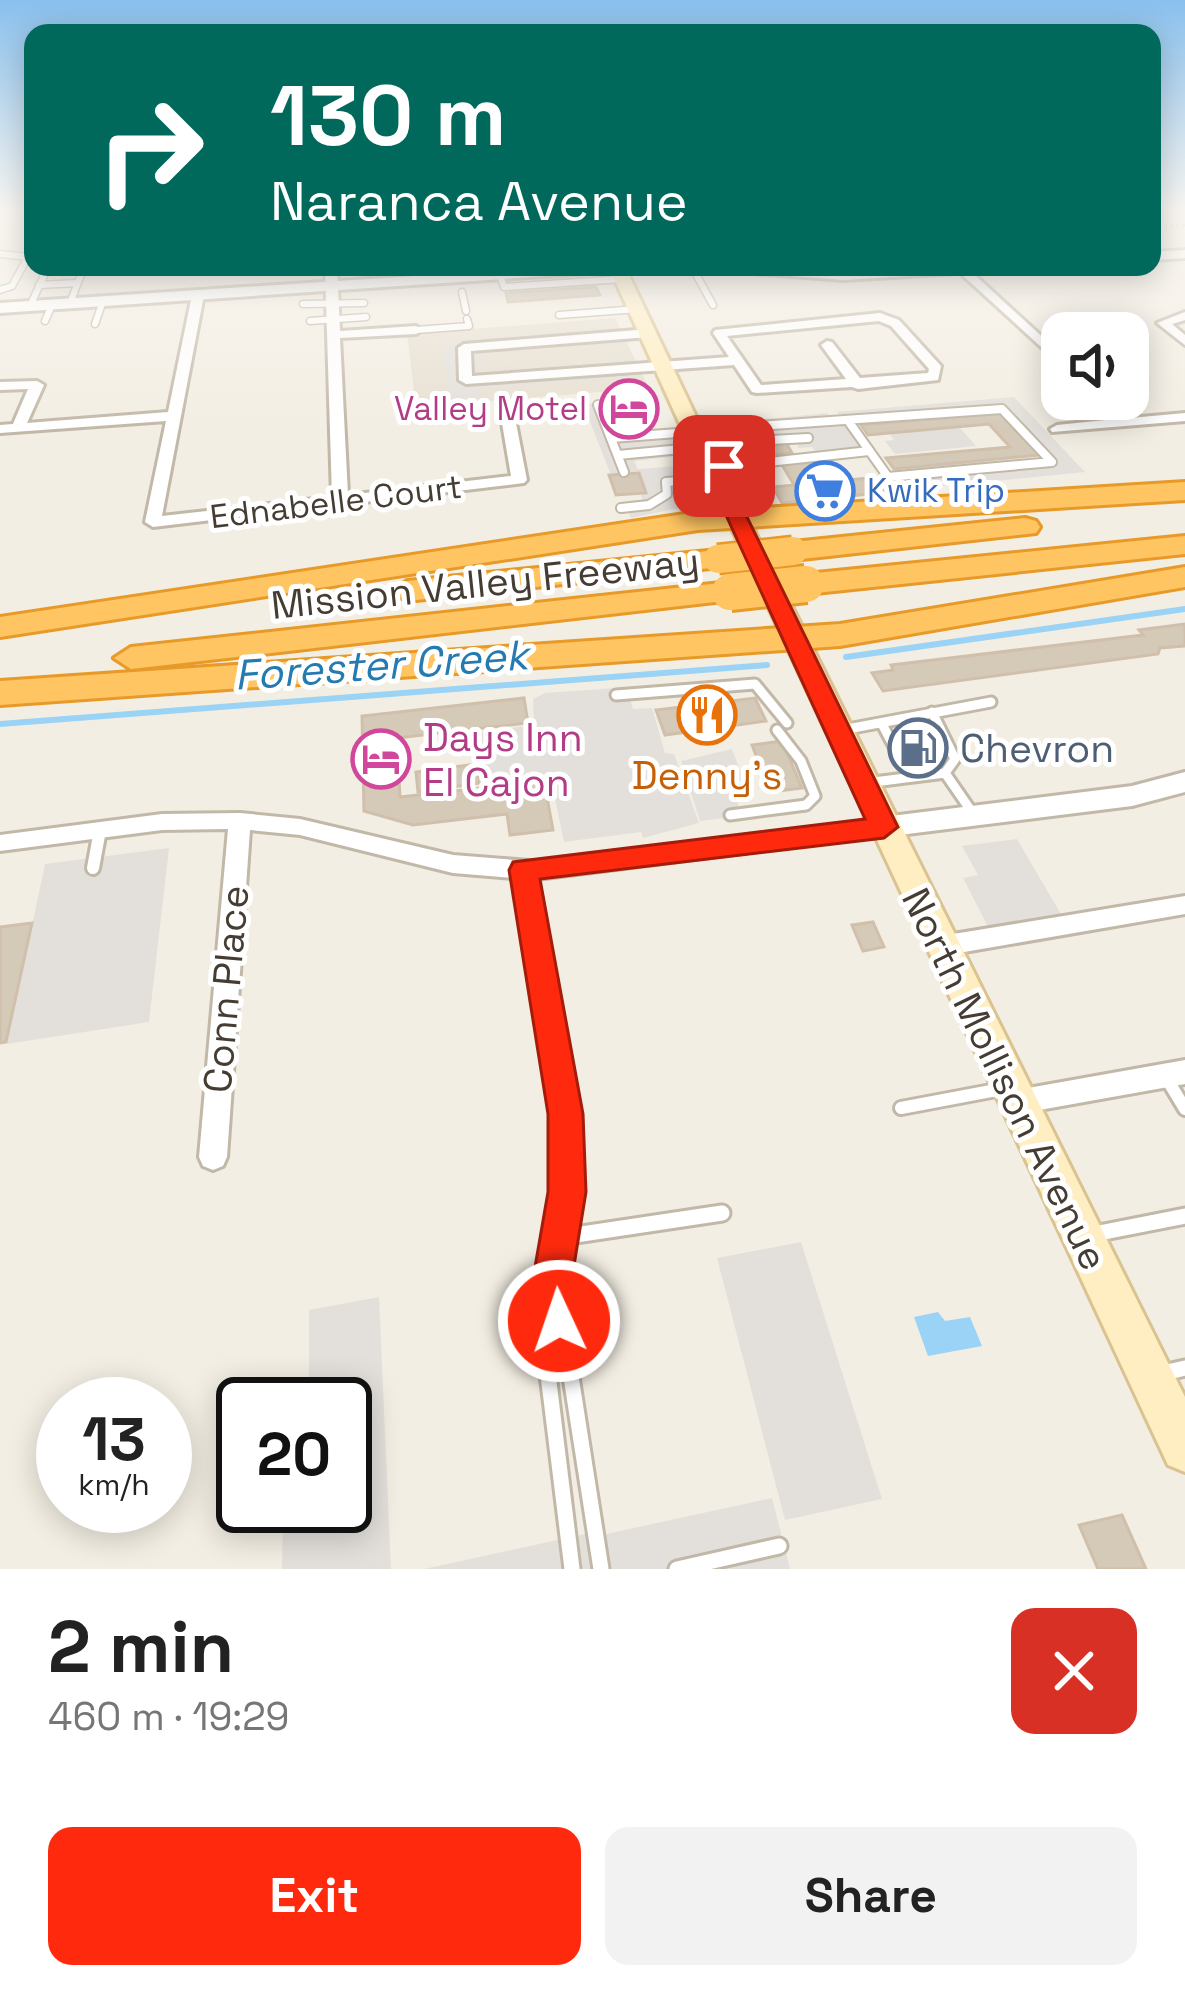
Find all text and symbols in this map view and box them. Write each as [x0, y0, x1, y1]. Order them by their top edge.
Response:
text: 130 m [270, 62, 507, 170]
icon: right [72, 72, 228, 228]
text: Naranca Avenue [270, 167, 688, 236]
map controls [1041, 312, 1149, 420]
button: sound [1041, 312, 1149, 420]
hotel icon: Valley Motel [598, 378, 660, 440]
place label: Valley Motel [394, 388, 587, 430]
pin [673, 415, 775, 517]
icon: arrive [691, 433, 757, 499]
supermarket icon: Kwik Trip [794, 460, 856, 522]
street label: Ednabelle Court [208, 466, 464, 538]
place label: Kwik Trip [867, 470, 1005, 512]
street label: Mission Valley Freeway [268, 536, 702, 630]
water label: Forester Creek [232, 628, 534, 702]
restaurant icon: Denny's [676, 684, 738, 746]
place label: Days Inn El Cajon [423, 713, 583, 807]
fuel station icon: Chevron [887, 717, 949, 779]
place label: Chevron [960, 724, 1114, 773]
hotel icon: Days Inn El Cajon [350, 728, 412, 790]
place label: Denny's [632, 751, 782, 800]
street label: North Mollison Avenue [891, 880, 1119, 1278]
street label: Conn Place [193, 883, 259, 1095]
position arrow [496, 1258, 622, 1384]
speed limit sign: 20 [216, 1377, 372, 1533]
text: 13 [82, 1401, 146, 1478]
text: km/h [78, 1465, 150, 1504]
text: 2 min [48, 1601, 234, 1693]
button: close [1011, 1608, 1137, 1734]
text: 460 m · 19:29 [48, 1692, 289, 1741]
button: Exit [48, 1827, 581, 1965]
button: Share [605, 1827, 1137, 1965]

